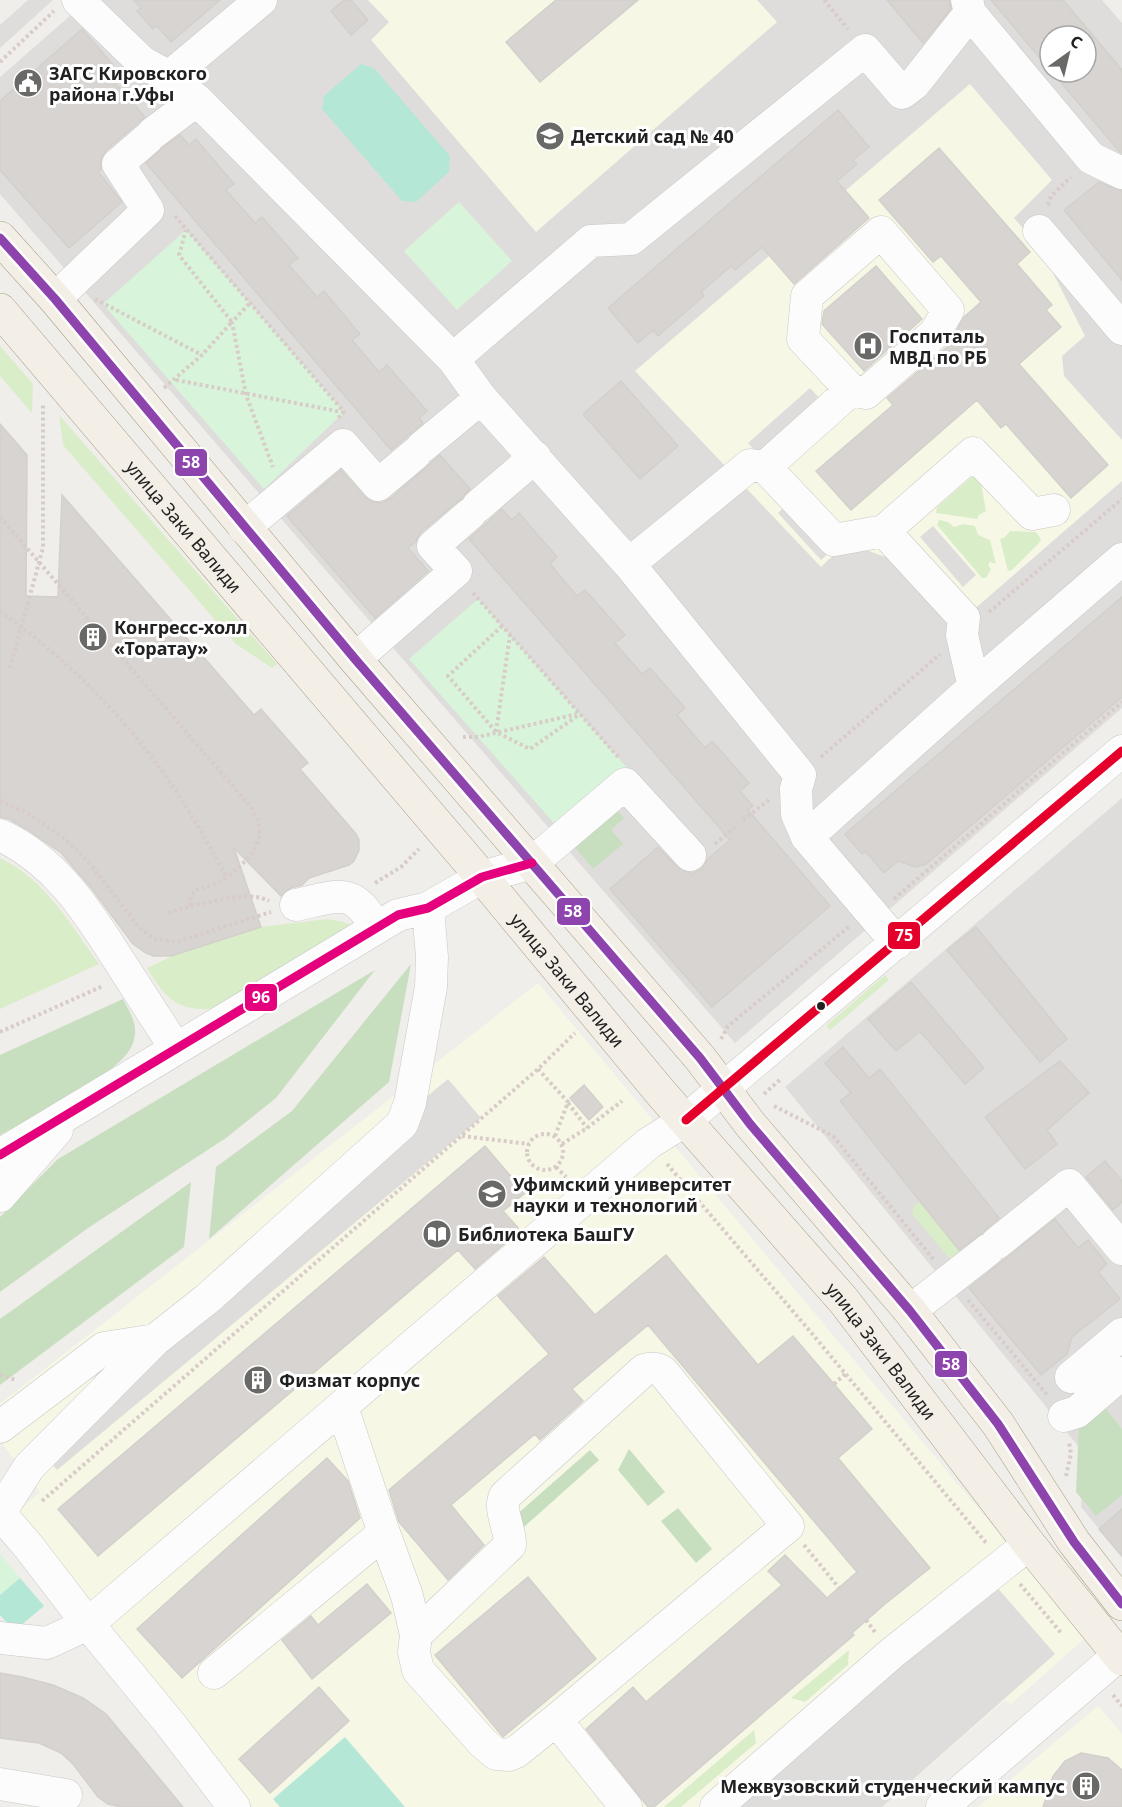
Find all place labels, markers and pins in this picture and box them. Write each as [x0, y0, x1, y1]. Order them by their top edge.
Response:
place label: ЗАГС Кировского района г.Уфы [49, 61, 207, 106]
public building icon: ЗАГС Кировского района г.Уфы [12, 67, 44, 99]
school or university icon: Детский сад № 40 [534, 120, 566, 152]
place label: Детский сад № 40 [571, 124, 734, 148]
place label: Госпиталь МВД по РБ [889, 324, 987, 369]
hospital icon: Госпиталь МВД по РБ [852, 330, 884, 362]
place label: Конгресс-холл «Торатау» [114, 615, 248, 660]
building icon: Конгресс-холл «Торатау» [77, 621, 109, 653]
unlabelled marker [815, 1000, 827, 1012]
place label: Уфимский университет науки и технологий [513, 1172, 731, 1217]
school or university icon: Уфимский университет науки и технологий [476, 1178, 508, 1210]
library icon: Библиотека БашГУ [421, 1218, 453, 1250]
place label: Библиотека БашГУ [458, 1222, 635, 1246]
building icon: Физмат корпус [242, 1364, 274, 1396]
place label: Физмат корпус [279, 1368, 420, 1392]
building icon: Межвузовский студенческий кампус [1070, 1770, 1102, 1802]
place label: Межвузовский студенческий кампус [720, 1774, 1065, 1798]

